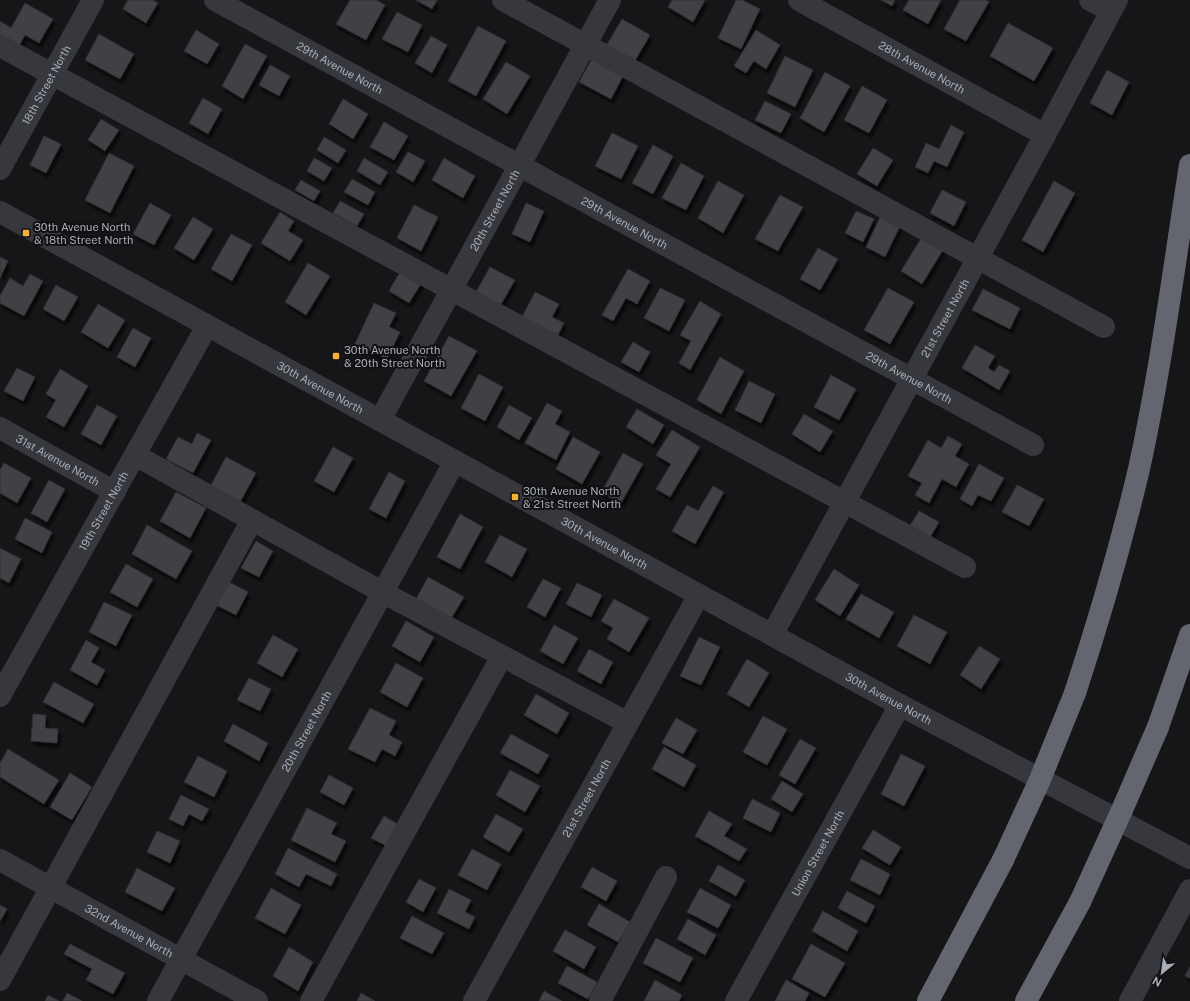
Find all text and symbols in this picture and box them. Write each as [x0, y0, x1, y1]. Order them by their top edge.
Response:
street label: 28th Avenue North [876, 39, 967, 96]
street label: 29th Avenue North [295, 40, 385, 96]
street label: 18th Street North [20, 43, 73, 127]
street label: 20th Street North [468, 168, 522, 253]
street label: 29th Avenue North [579, 194, 670, 251]
place label: 30th Avenue North & 18th Street North [34, 221, 133, 246]
marker: 30th Avenue North & 18th Street North [21, 228, 31, 238]
street label: 21st Street North [919, 277, 971, 359]
place label: 30th Avenue North & 20th Street North [344, 344, 445, 369]
street label: 29th Avenue North [864, 349, 954, 406]
marker: 30th Avenue North & 20th Street North [331, 351, 341, 361]
street label: 30th Avenue North [275, 359, 365, 416]
street label: 31st Avenue North [14, 432, 101, 488]
street label: 19th Street North [77, 469, 130, 553]
place label: 30th Avenue North & 21st Street North [523, 485, 621, 510]
marker: 30th Avenue North & 21st Street North [510, 492, 520, 502]
street label: 30th Avenue North [559, 515, 650, 571]
street label: 30th Avenue North [843, 670, 934, 727]
street label: 20th Street North [279, 689, 334, 774]
street label: 21st Street North [560, 757, 613, 839]
street label: Union Street North [789, 808, 846, 898]
street label: 32nd Avenue North [83, 902, 175, 960]
north arrow [1142, 953, 1182, 993]
text: N [1150, 974, 1164, 989]

